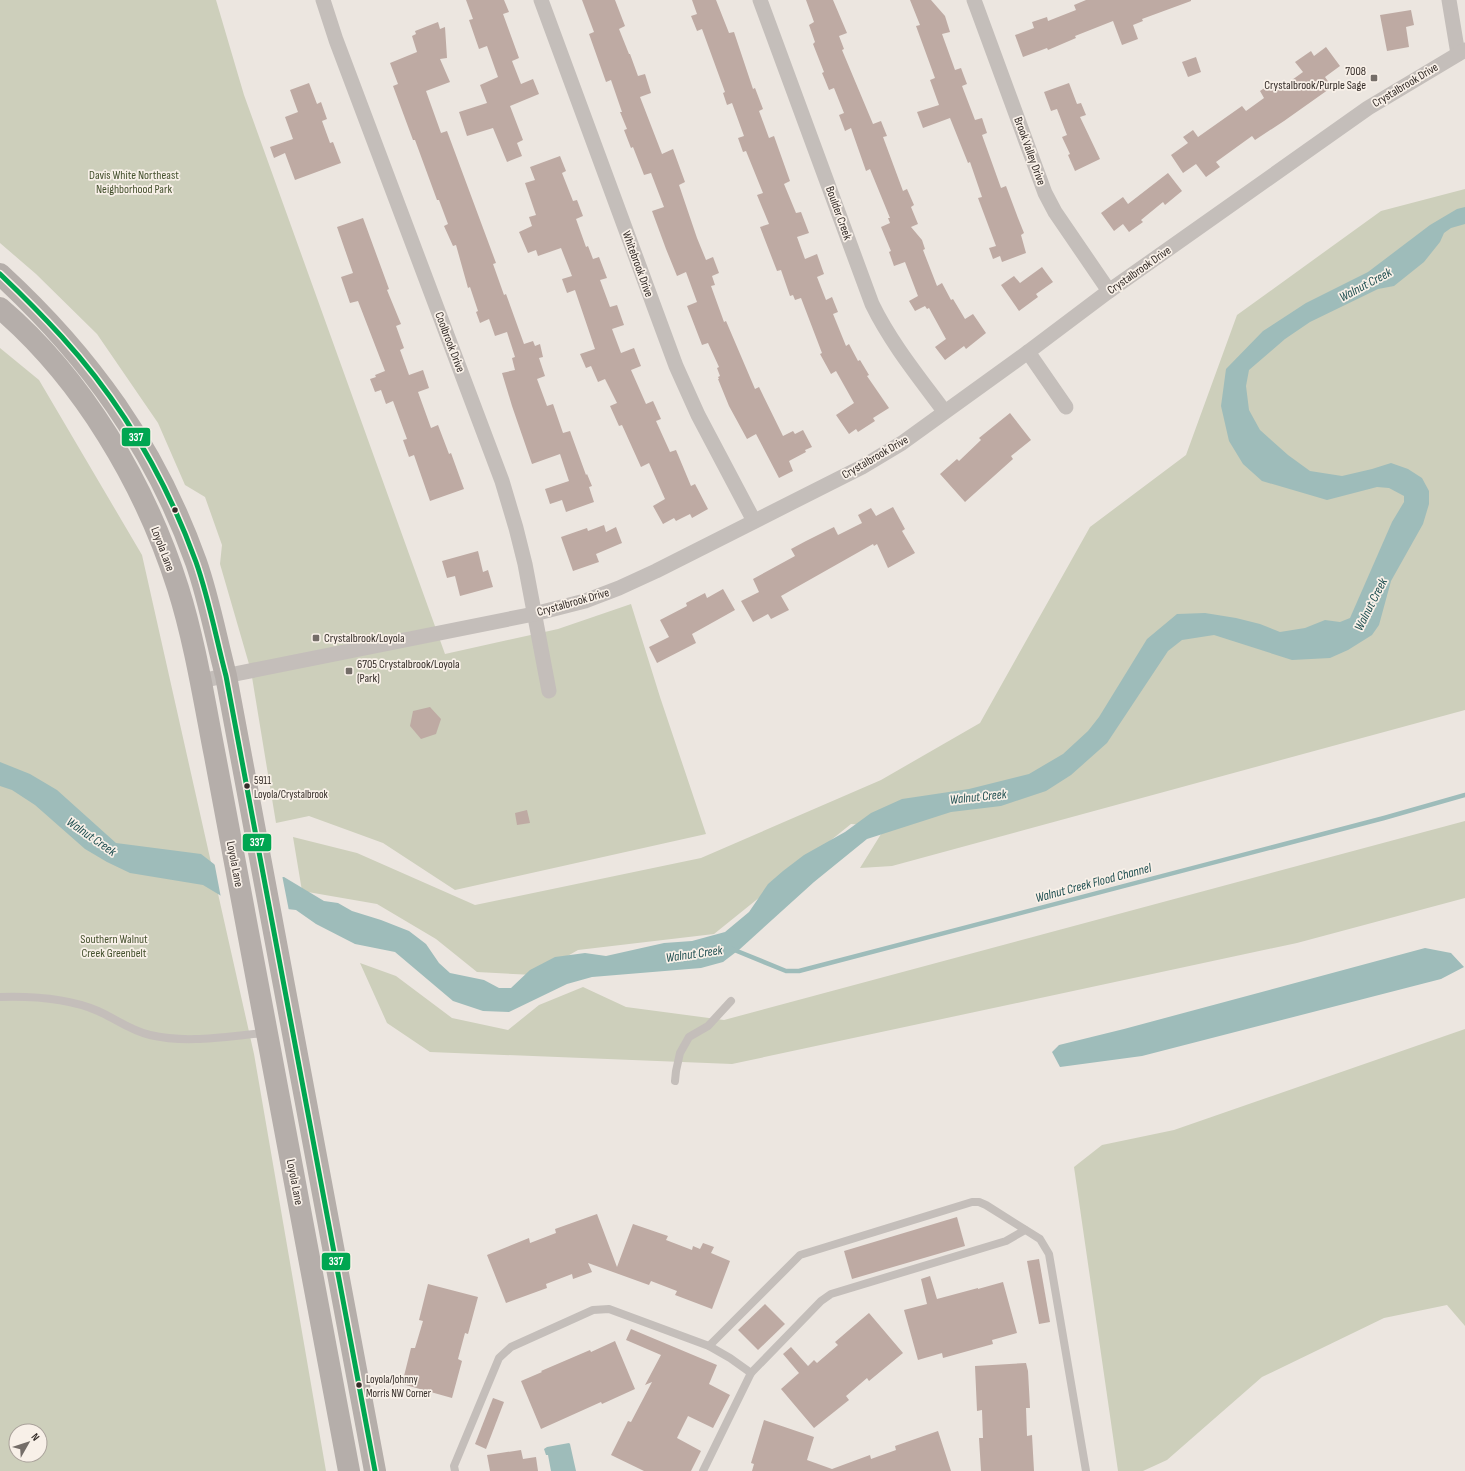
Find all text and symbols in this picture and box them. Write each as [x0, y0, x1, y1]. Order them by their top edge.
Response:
street label: Crystalbrook Drive [1370, 60, 1441, 111]
place label: 7008 Crystalbrook/Purple Sage [1264, 64, 1366, 93]
marker: 7008 Crystalbrook/Purple Sage [1369, 73, 1379, 83]
street label: Brook Valley Drive [1010, 115, 1049, 187]
park label: Davis White Northeast Neighborhood Park [89, 168, 179, 197]
street label: Boulder Creek [822, 184, 855, 242]
street label: Whitebrook Drive [619, 229, 656, 299]
street label: Crystalbrook Drive [1105, 243, 1174, 298]
water label: Walnut Creek [1337, 264, 1395, 305]
street label: Coolbrook Drive [431, 310, 468, 375]
line badge: 337 [121, 427, 151, 447]
text: 337 [129, 431, 144, 444]
street label: Crystalbrook Drive [839, 432, 911, 483]
unlabelled marker [170, 505, 180, 515]
street label: Loyola Lane [147, 525, 178, 574]
water label: Walnut Creek [1351, 574, 1391, 633]
street label: Crystalbrook Drive [535, 585, 611, 620]
place label: Crystalbrook/Loyola [324, 631, 405, 646]
marker: Crystalbrook/Loyola [311, 633, 321, 643]
place label: 6705 Crystalbrook/Loyola (Park) [357, 657, 460, 686]
marker: 6705 Crystalbrook/Loyola (Park) [344, 666, 354, 676]
place label: 5911 Loyola/Crystalbrook [254, 774, 329, 801]
marker: 5911 Loyola/Crystalbrook [242, 781, 252, 791]
water label: Walnut Creek [949, 786, 1008, 808]
water label: Walnut Creek [63, 814, 120, 860]
line badge: 337 [242, 833, 272, 852]
text: 337 [250, 836, 265, 849]
street label: Loyola Lane [223, 840, 246, 889]
water label: Walnut Creek Flood Channel [1034, 860, 1154, 906]
park label: Southern Walnut Creek Greenbelt [80, 932, 148, 961]
water label: Walnut Creek [665, 942, 725, 966]
street label: Loyola Lane [283, 1158, 306, 1207]
line badge: 337 [321, 1252, 351, 1271]
text: 337 [329, 1255, 344, 1268]
place label: Loyola/Johnny Morris NW Corner [366, 1373, 431, 1400]
marker: Loyola/Johnny Morris NW Corner [354, 1380, 364, 1390]
north arrow [8, 1423, 48, 1463]
text: N [28, 1431, 42, 1443]

